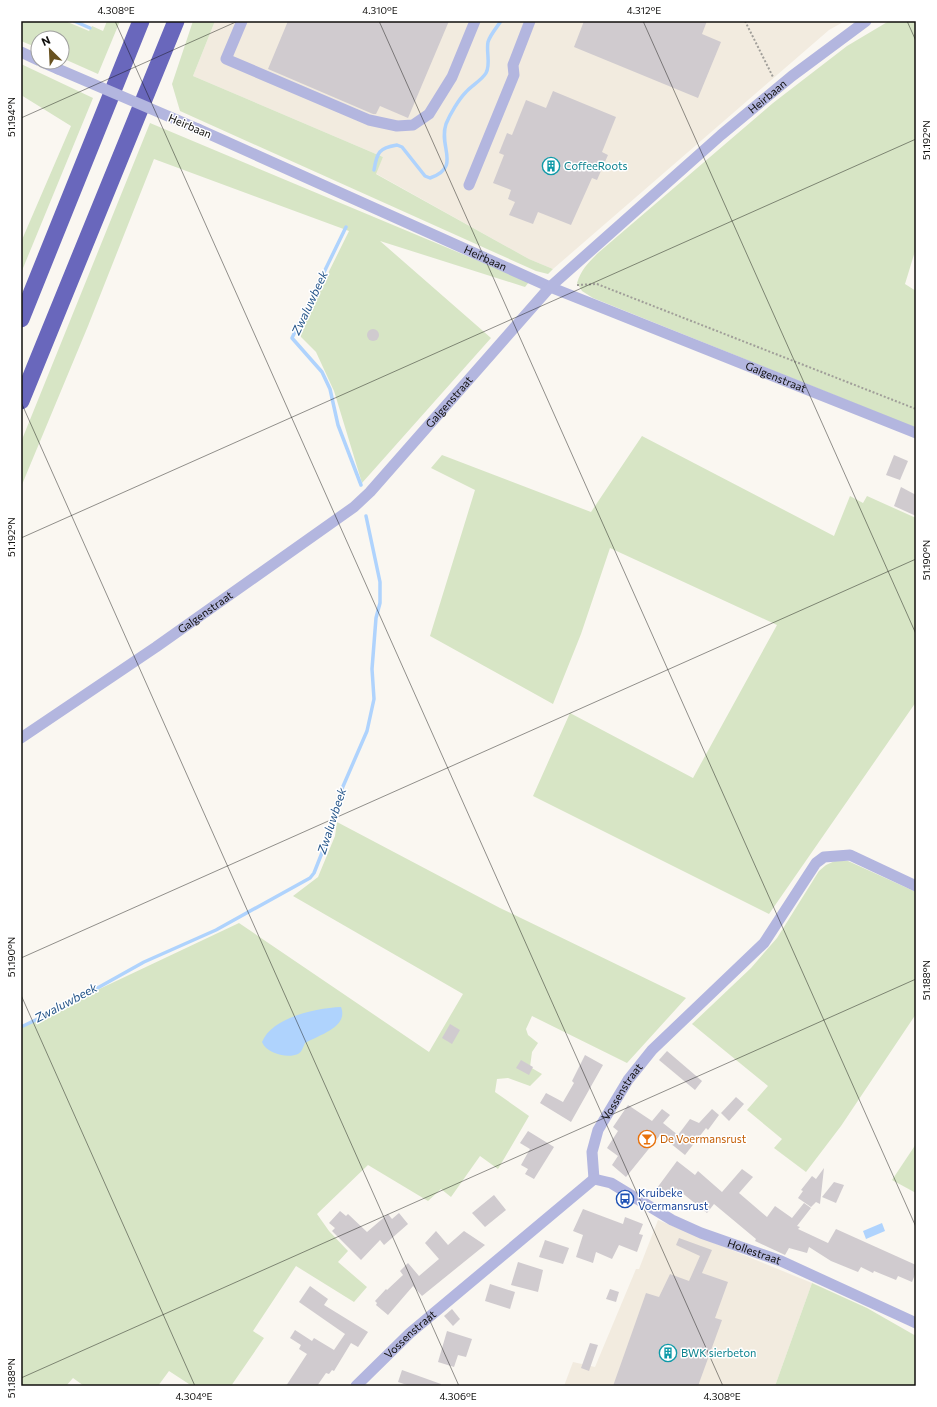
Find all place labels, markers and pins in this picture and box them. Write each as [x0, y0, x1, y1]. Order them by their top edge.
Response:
building icon: CoffeeRoots [541, 156, 561, 176]
place label: CoffeeRoots [564, 159, 627, 172]
bar icon: De Voermansrust [637, 1129, 657, 1149]
place label: De Voermansrust [660, 1132, 747, 1145]
place label: Kruibeke Voermansrust [638, 1186, 709, 1212]
bus stop icon: Kruibeke Voermansrust [615, 1189, 635, 1209]
building icon: BWK sierbeton [658, 1343, 678, 1363]
place label: BWK sierbeton [681, 1346, 756, 1359]

